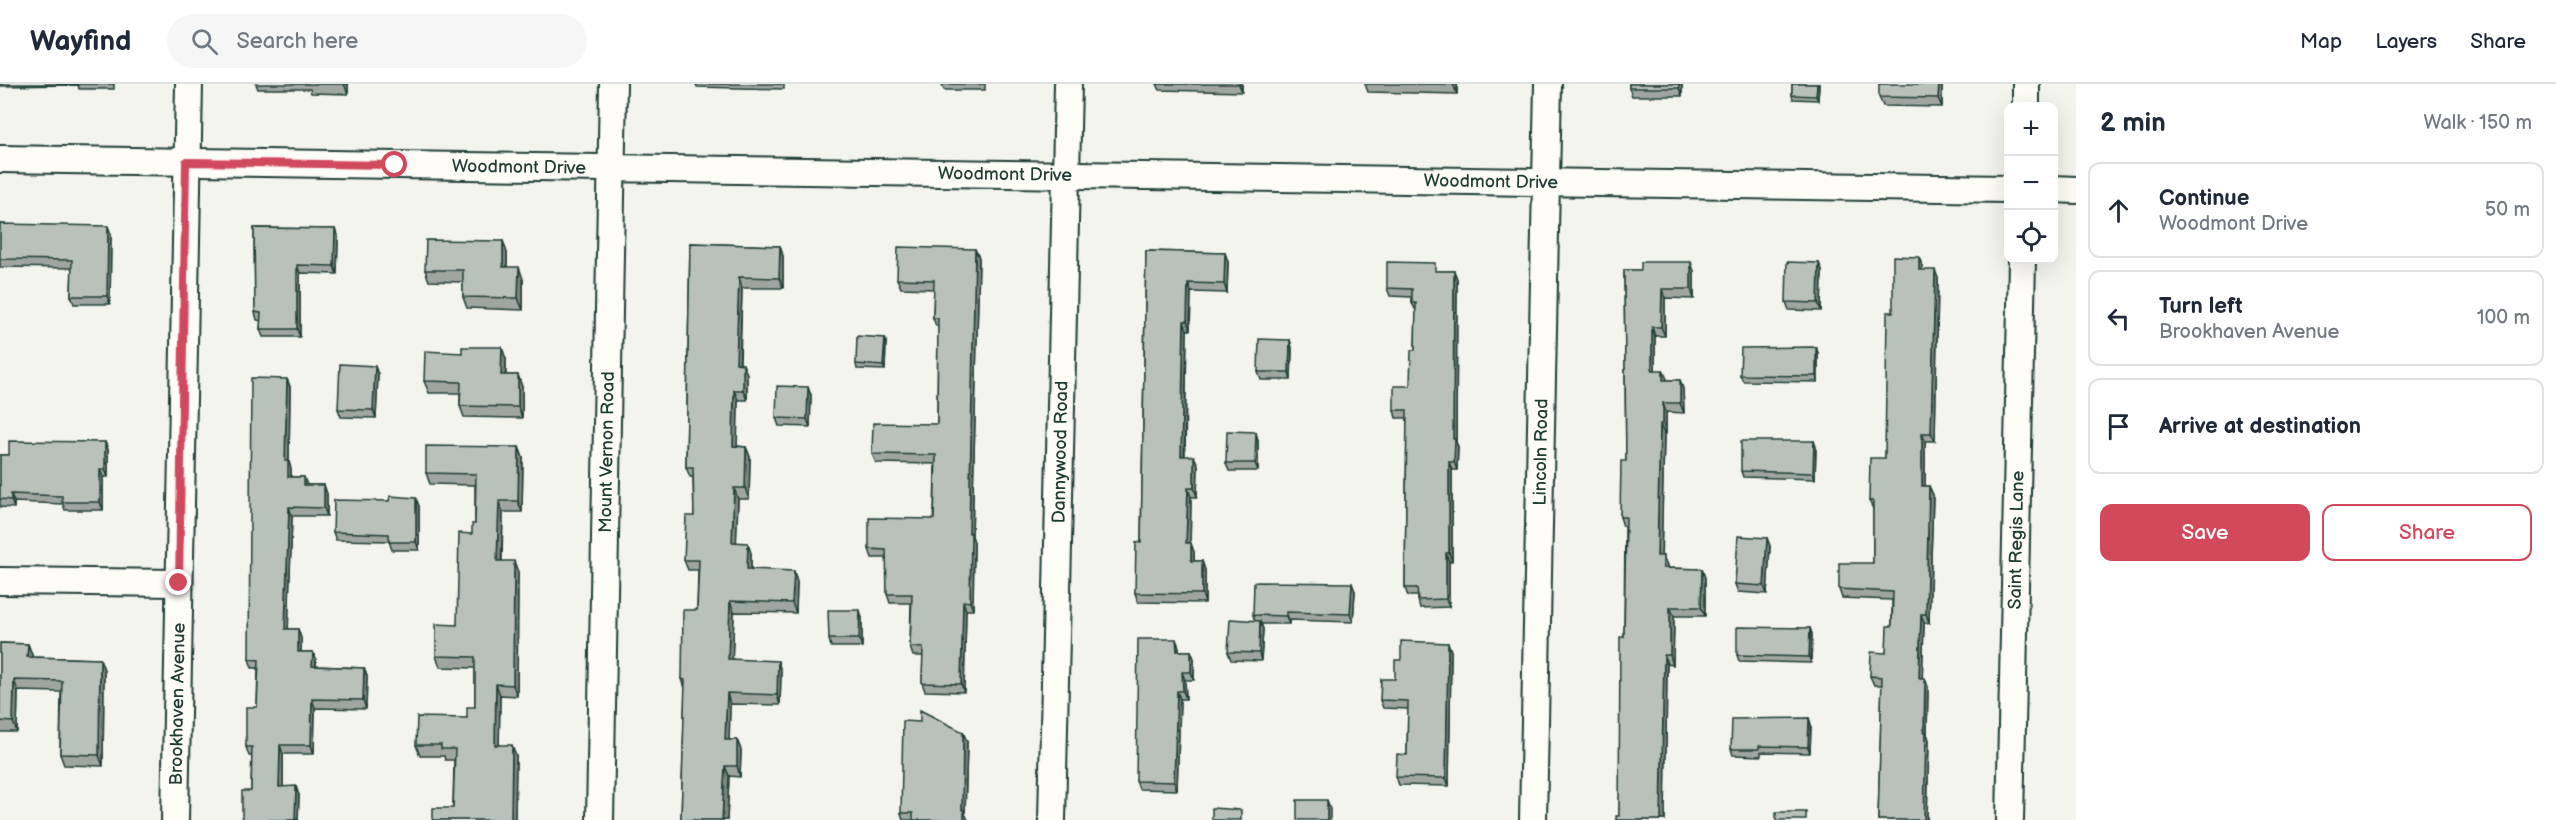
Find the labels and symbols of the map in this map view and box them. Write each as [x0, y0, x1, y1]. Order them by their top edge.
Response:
route start [381, 151, 407, 177]
street label: Woodmont Drive [452, 155, 587, 178]
street label: Woodmont Drive [938, 163, 1072, 186]
street label: Woodmont Drive [1424, 170, 1558, 193]
street label: Mount Vernon Road [595, 371, 618, 533]
street label: Dannywood Road [1048, 381, 1072, 524]
street label: Lincoln Road [1529, 398, 1552, 506]
street label: Saint Regis Lane [2004, 470, 2028, 610]
route end [165, 569, 191, 595]
street label: Brookhaven Avenue [165, 622, 189, 785]

